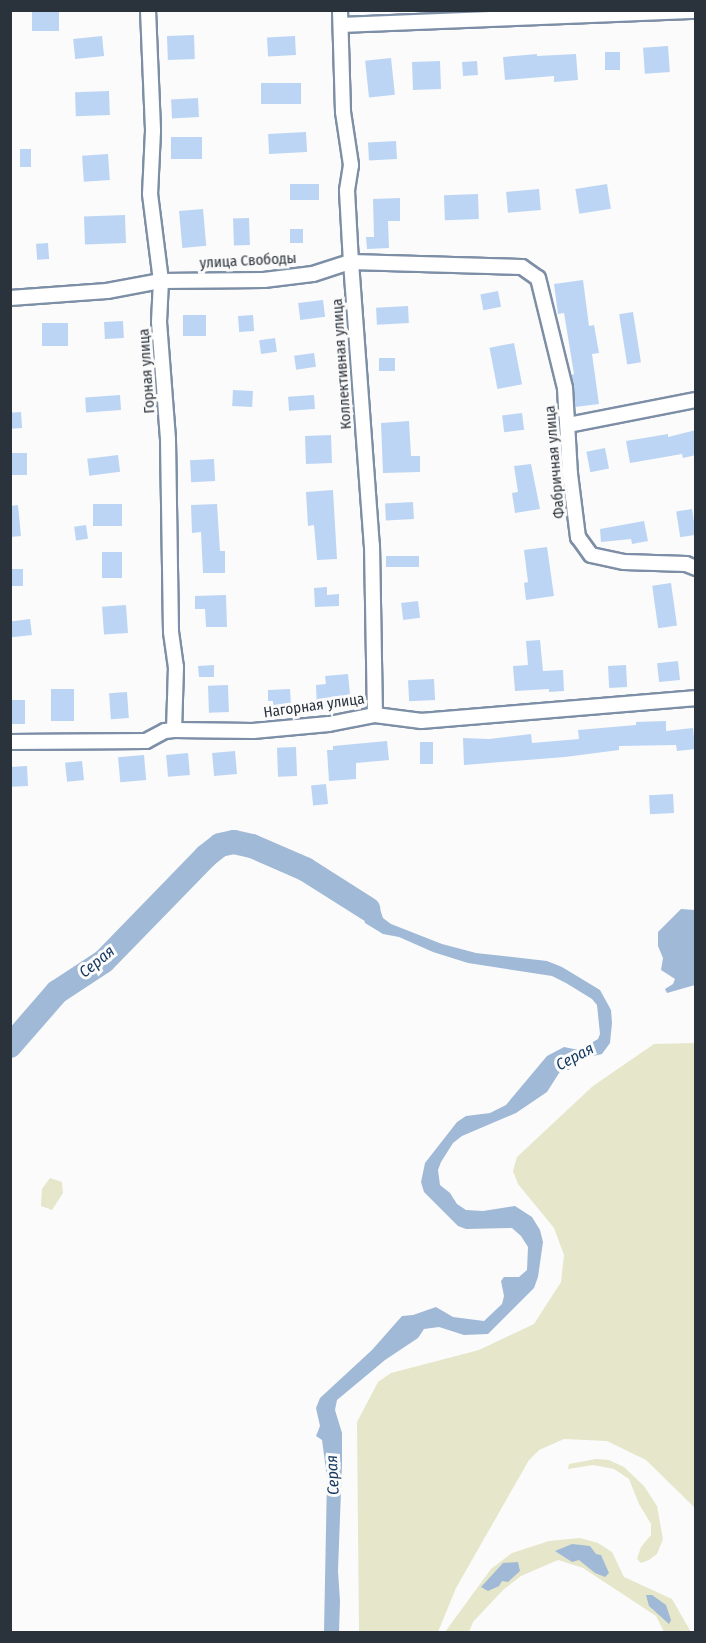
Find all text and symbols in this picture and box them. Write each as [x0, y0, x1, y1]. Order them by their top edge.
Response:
street label: улица Свободы [199, 249, 297, 273]
street label: Коллективная улица [328, 298, 356, 430]
street label: Горная улица [135, 328, 159, 414]
street label: Фабричная улица [541, 405, 569, 519]
street label: Нагорная улица [262, 690, 366, 722]
water label: Серая [75, 942, 119, 982]
water label: Серая [553, 1039, 597, 1075]
water label: Серая [322, 1455, 344, 1495]

